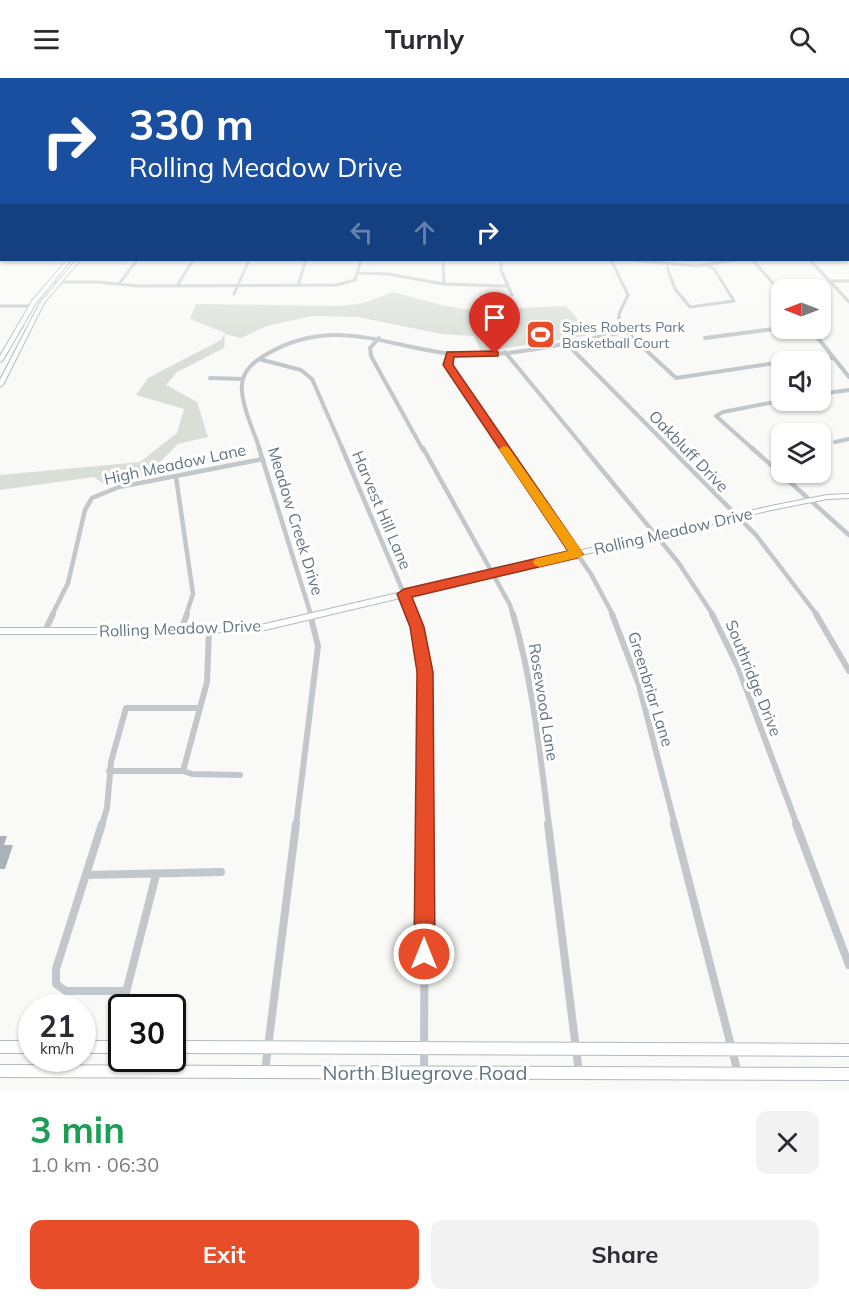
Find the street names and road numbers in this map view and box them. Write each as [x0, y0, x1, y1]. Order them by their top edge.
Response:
street label: Oakbluff Drive [645, 406, 733, 496]
street label: High Meadow Lane [102, 439, 248, 489]
street label: Meadow Creek Drive [264, 445, 328, 597]
street label: Harvest Hill Lane [348, 448, 416, 572]
street label: Rolling Meadow Drive [592, 503, 754, 559]
street label: Rolling Meadow Drive [99, 615, 261, 641]
street label: Southridge Drive [722, 617, 786, 739]
street label: Greenbriar Lane [624, 629, 678, 749]
street label: Rosewood Lane [525, 642, 563, 762]
street label: North Bluegrove Road [323, 1060, 527, 1085]

